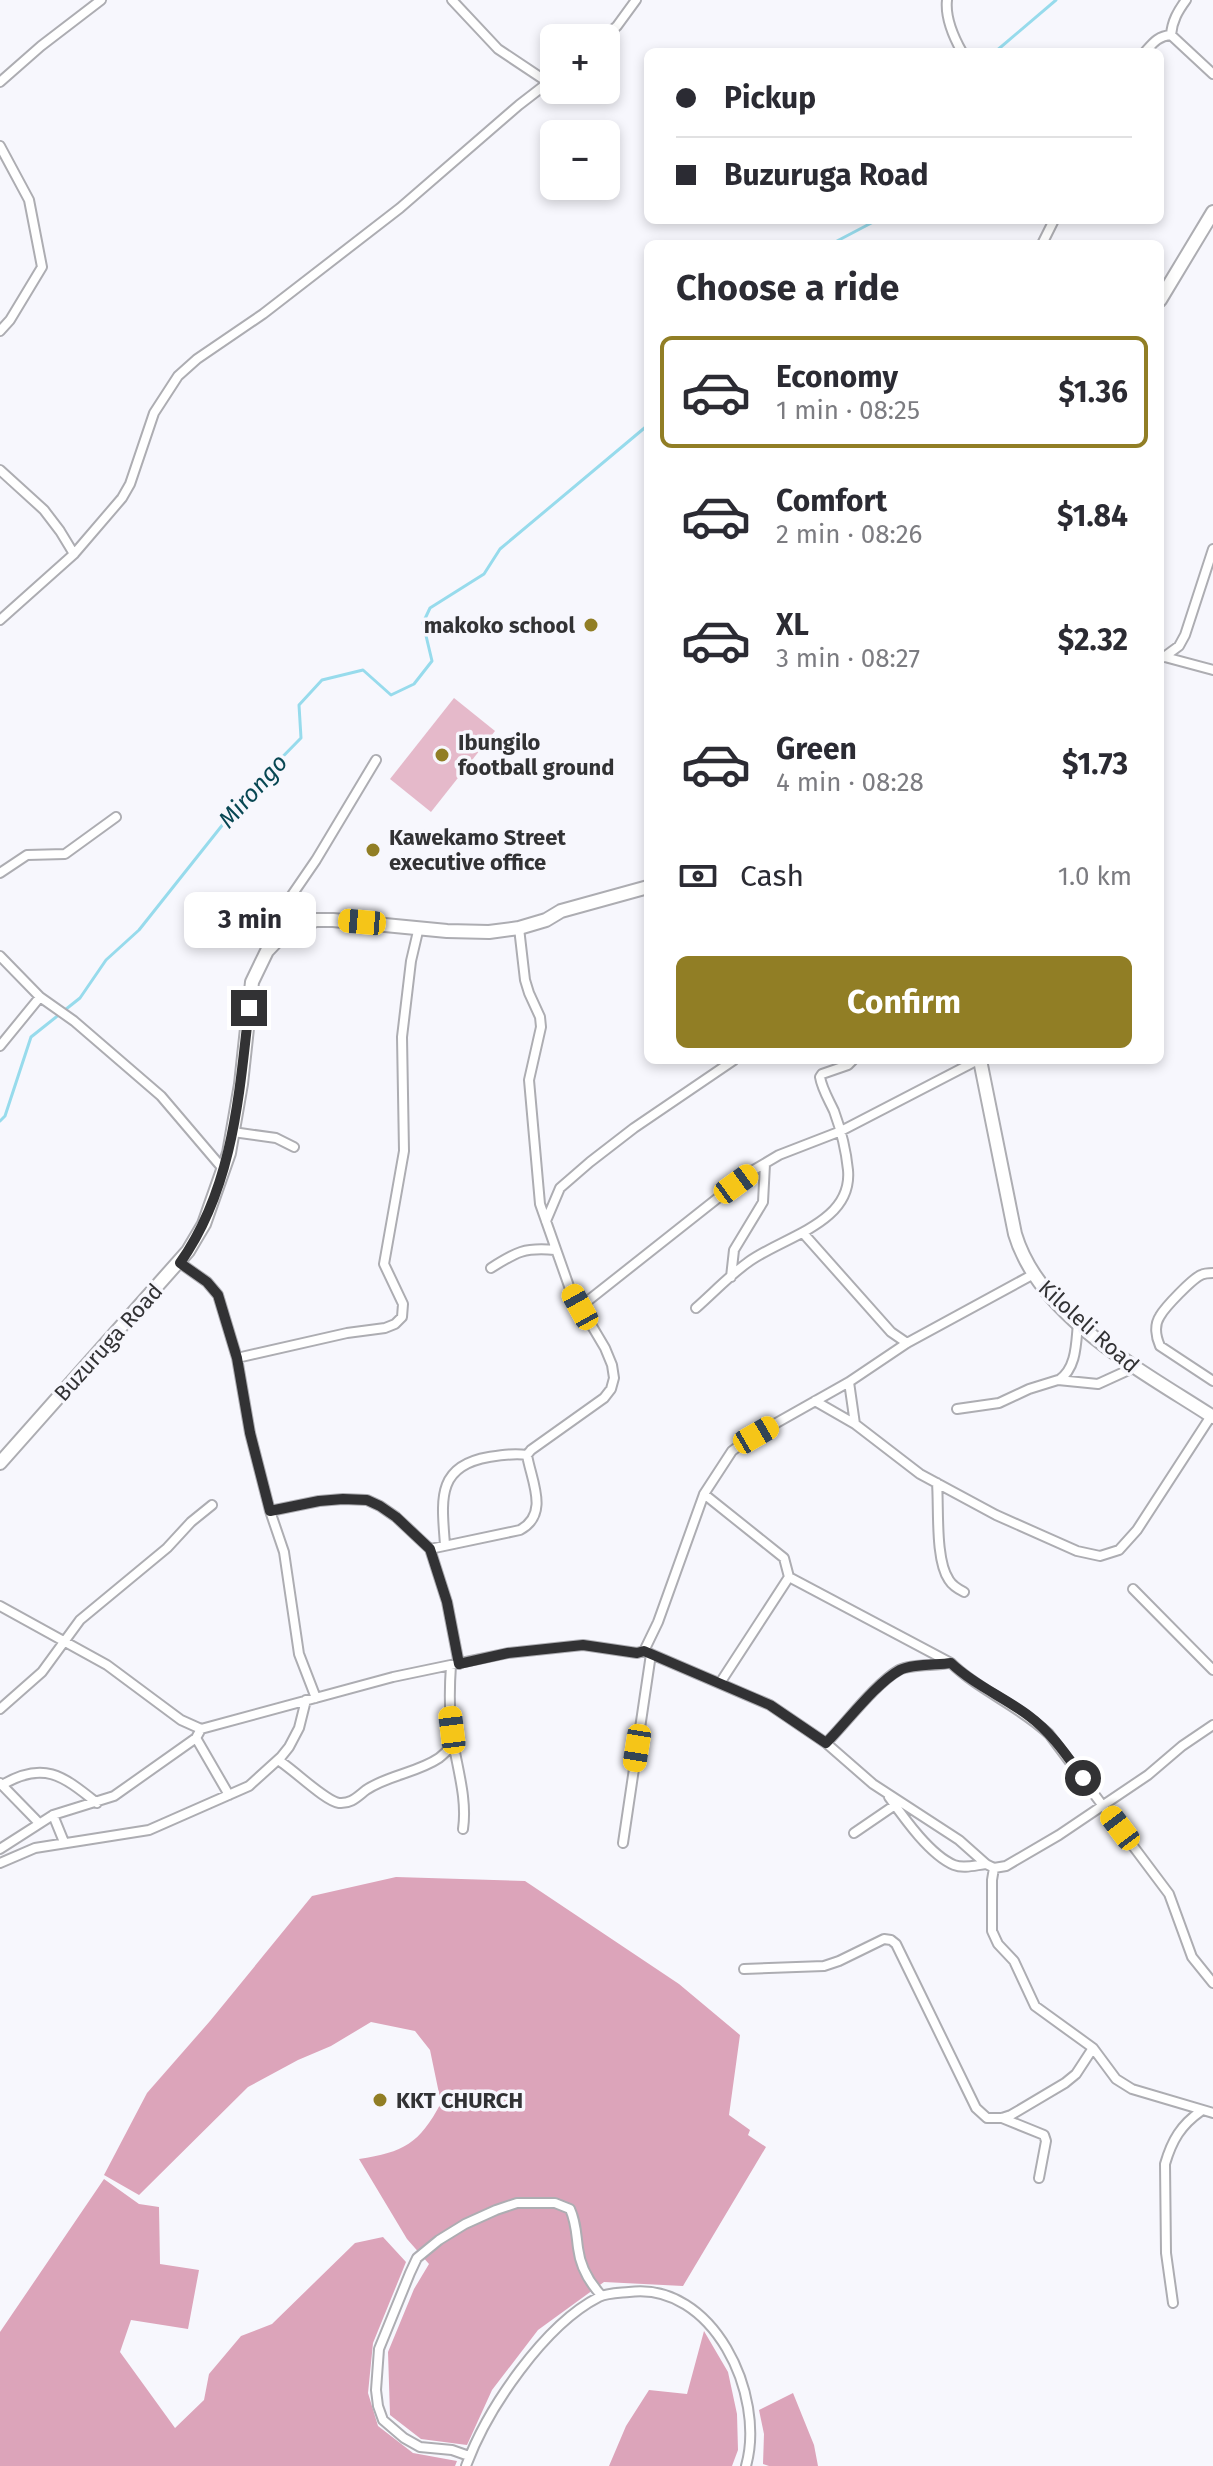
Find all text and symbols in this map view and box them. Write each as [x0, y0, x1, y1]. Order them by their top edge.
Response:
map controls [540, 24, 620, 200]
button: + [540, 24, 620, 104]
text: Pickup [724, 80, 816, 116]
button: − [540, 120, 620, 200]
text: Buzuruga Road [724, 157, 929, 193]
text: Choose a ride [676, 266, 899, 310]
icon: car [680, 356, 752, 428]
text: Economy [776, 359, 898, 395]
text: $1.36 [1058, 374, 1128, 410]
text: 1 min · 08:25 [776, 395, 920, 426]
icon: car [680, 480, 752, 552]
text: Comfort [776, 483, 887, 519]
text: $1.84 [1057, 498, 1128, 534]
text: 2 min · 08:26 [776, 519, 922, 550]
icon: car [680, 604, 752, 676]
text: XL [776, 607, 809, 643]
place label: makoko school [424, 612, 575, 639]
marker: makoko school [582, 616, 600, 634]
text: $2.32 [1058, 622, 1128, 658]
text: 3 min · 08:27 [776, 643, 920, 674]
icon: car [680, 728, 752, 800]
place label: Ibungilo football ground [458, 729, 614, 781]
text: Green [776, 731, 857, 767]
marker: Ibungilo football ground [433, 746, 451, 764]
text: $1.73 [1062, 746, 1128, 782]
water label: Mirongo [213, 748, 293, 834]
text: 4 min · 08:28 [776, 767, 924, 798]
place label: Kawekamo Street executive office [389, 824, 566, 876]
marker: Kawekamo Street executive office [364, 841, 382, 859]
icon: cash [676, 854, 720, 898]
text: Cash [740, 858, 804, 894]
text: 1.0 km [1058, 861, 1132, 892]
callout: 3 min [183, 892, 315, 948]
text: 3 min [218, 904, 282, 935]
car [337, 908, 387, 936]
button: Confirm [676, 956, 1132, 1048]
route end [231, 990, 267, 1026]
car [710, 1160, 762, 1208]
street label: Kiloleli Road [1033, 1274, 1144, 1379]
street label: Buzuruga Road [48, 1278, 168, 1407]
car [558, 1280, 602, 1334]
car [729, 1413, 783, 1457]
car [437, 1705, 467, 1755]
car [621, 1722, 653, 1774]
route start [1065, 1760, 1101, 1796]
car [1096, 1802, 1144, 1854]
place label: KKT CHURCH [396, 2087, 523, 2114]
marker: KKT CHURCH [371, 2091, 389, 2109]

